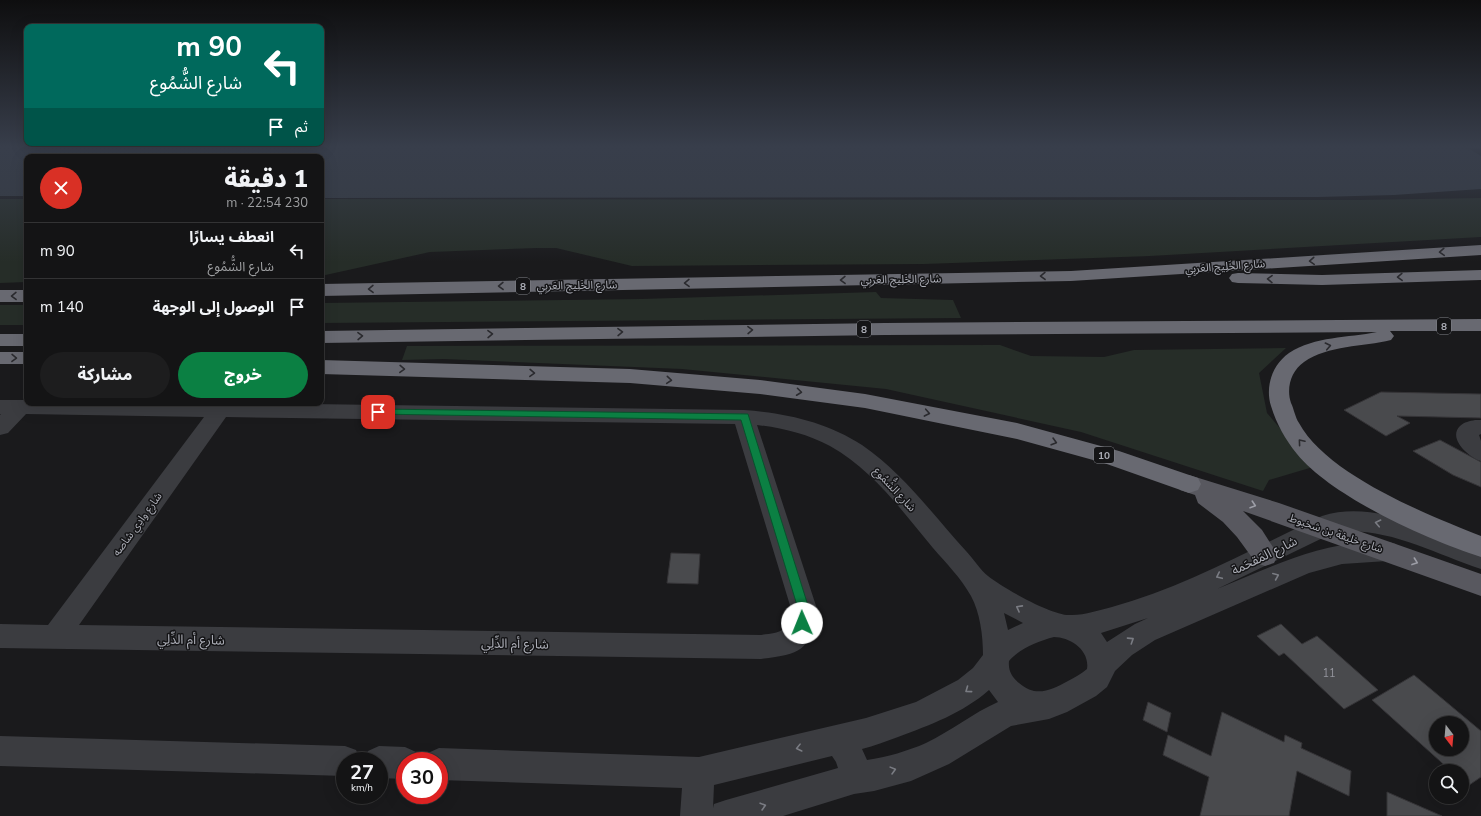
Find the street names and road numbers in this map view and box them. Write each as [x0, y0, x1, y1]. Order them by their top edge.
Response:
street label: شارع الخَلِيج العَربِي [1184, 256, 1266, 278]
street label: شارع الخَلِيج العَربِي [861, 271, 942, 289]
street label: شارع الخَلِيج العَربِي [537, 277, 618, 295]
road number: 8 [516, 278, 530, 294]
road number: 8 [1437, 318, 1451, 334]
road number: 8 [857, 321, 871, 337]
road number: 10 [1094, 447, 1114, 463]
street label: شارع الشُّمُوع [870, 462, 921, 515]
street label: شارع وادِي شاصه [109, 489, 167, 560]
street label: شارع خليفة بن شخبوط [1287, 510, 1385, 557]
street label: شارع المَقحَمة [1228, 532, 1301, 580]
street label: شارع أم الدِّلِي [157, 630, 225, 651]
street label: شارع أم الدِّلِي [481, 634, 549, 655]

